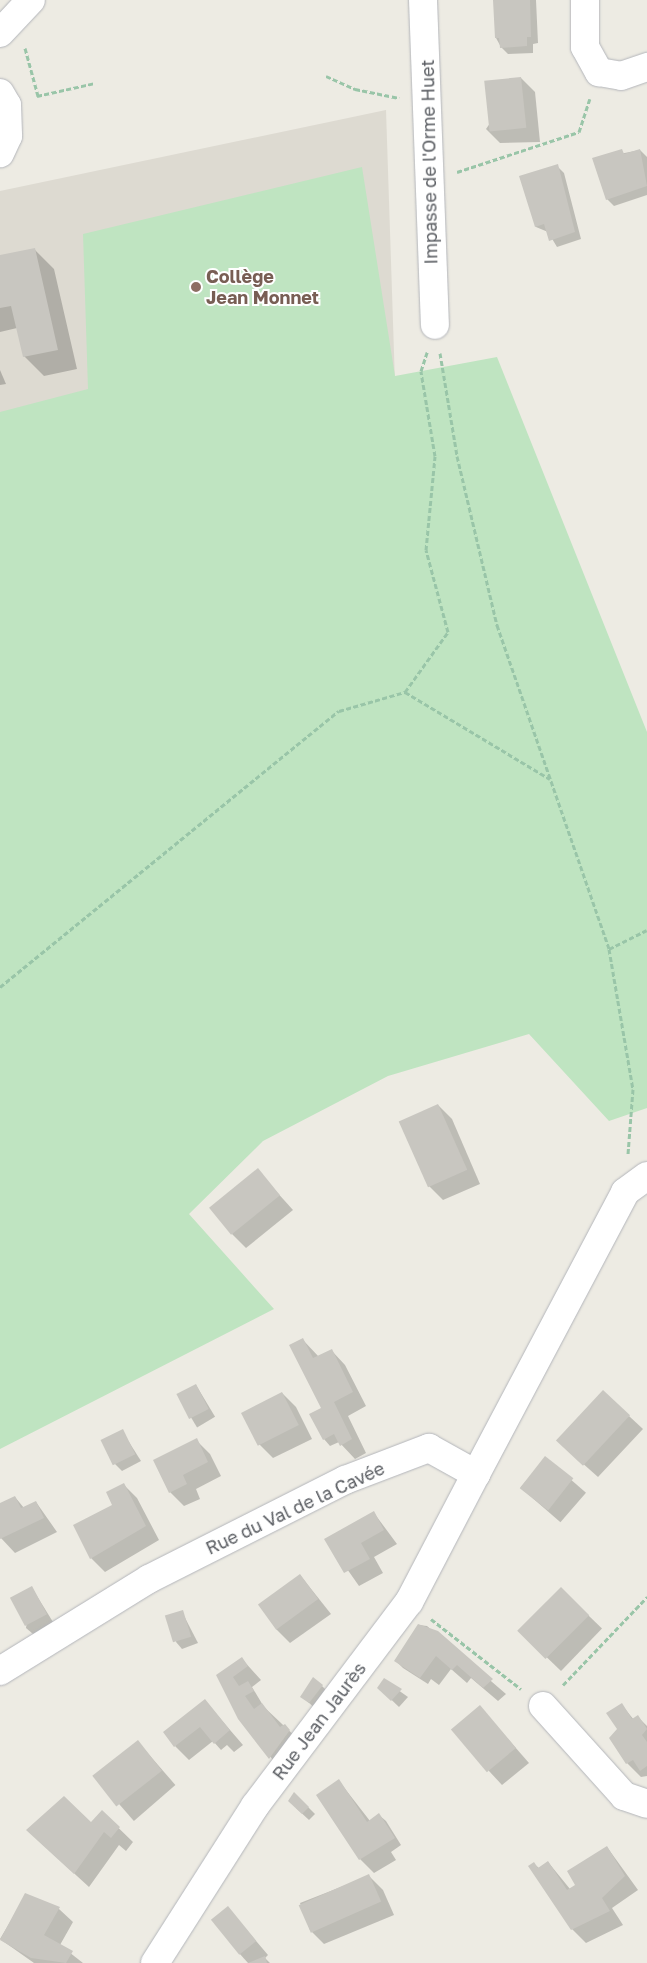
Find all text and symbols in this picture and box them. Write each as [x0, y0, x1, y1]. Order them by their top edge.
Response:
street label: Impasse de l'Orme Huet [416, 59, 442, 265]
place label: Collège Jean Monnet [206, 266, 319, 308]
marker: Collège Jean Monnet [190, 281, 202, 293]
street label: Rue du Val de la Cavée [202, 1457, 388, 1559]
street label: Rue Jean Jaurès [268, 1658, 370, 1784]

